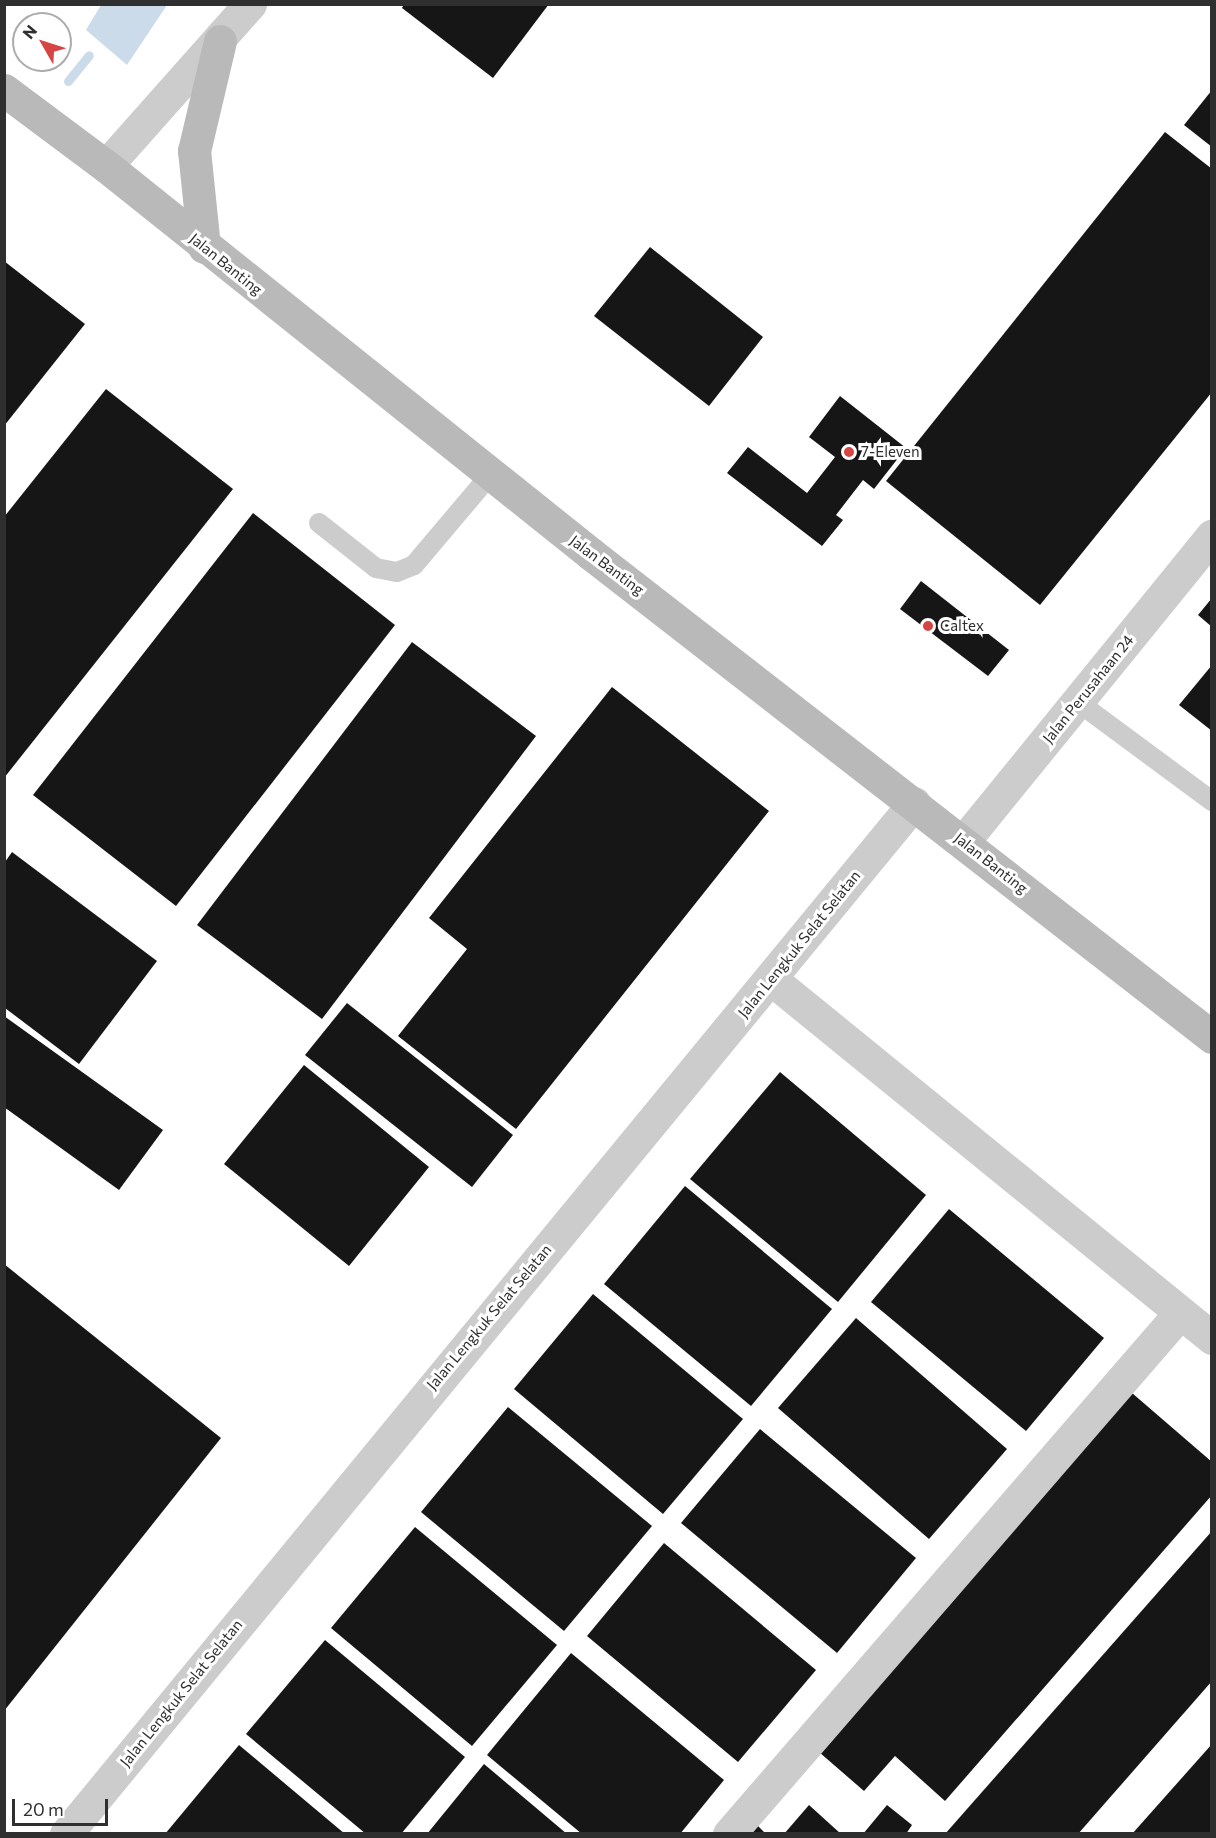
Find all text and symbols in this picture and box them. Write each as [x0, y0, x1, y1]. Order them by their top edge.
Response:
north arrow [12, 12, 72, 72]
text: N [18, 21, 40, 42]
street label: Jalan Banting [186, 229, 266, 299]
place label: 7-Eleven [861, 443, 920, 461]
marker: 7-Eleven [842, 445, 856, 459]
street label: Jalan Banting [566, 531, 648, 599]
place label: Caltex [940, 617, 984, 635]
marker: Caltex [921, 619, 935, 633]
street label: Jalan Perusahaan 24 [1039, 631, 1137, 747]
street label: Jalan Banting [951, 829, 1031, 897]
street label: Jalan Lengkuk Selat Selatan [734, 867, 864, 1021]
street label: Jalan Lengkuk Selat Selatan [423, 1241, 555, 1393]
street label: Jalan Lengkuk Selat Selatan [116, 1616, 246, 1770]
scale bar [15, 1787, 111, 1825]
text: 20 m [23, 1798, 64, 1820]

